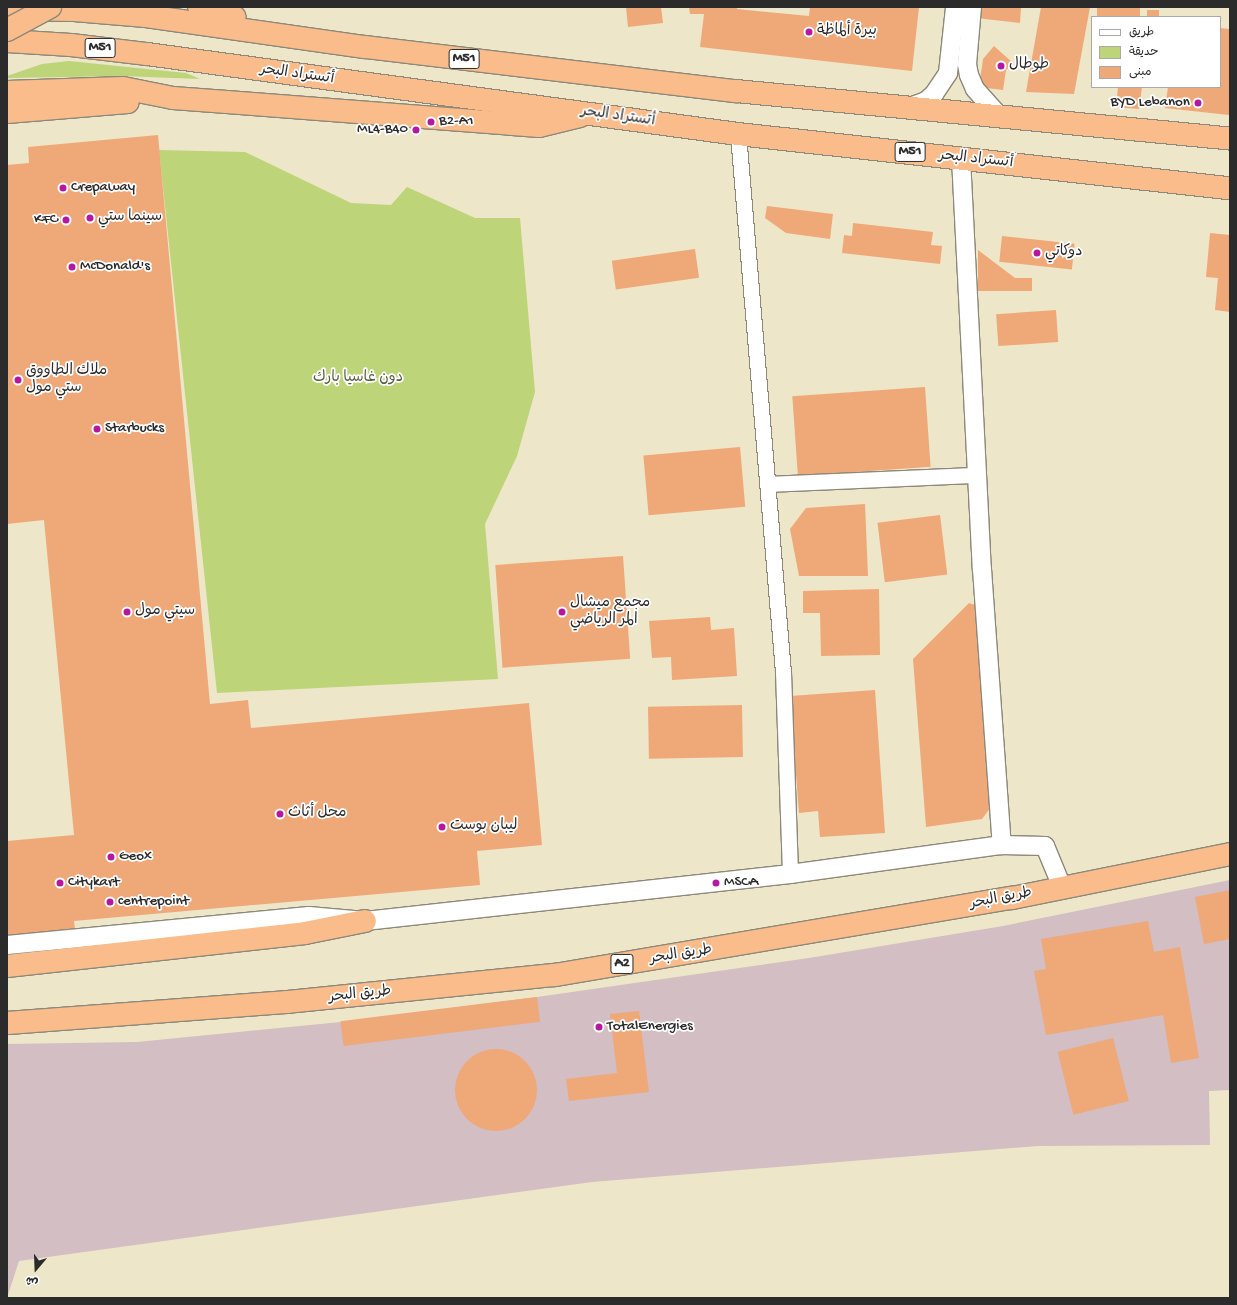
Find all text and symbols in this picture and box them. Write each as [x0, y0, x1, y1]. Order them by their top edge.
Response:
legend [1091, 16, 1221, 88]
place label: بيرة ألماظة [817, 23, 877, 41]
text: طريق [1129, 26, 1154, 40]
marker: بيرة ألماظة [804, 27, 814, 37]
road number: M51 [84, 36, 116, 60]
text: حديقة [1129, 46, 1158, 60]
road number: M51 [448, 47, 480, 71]
place label: طوطال [1009, 57, 1049, 75]
street label: أتستراد البحر [259, 61, 335, 89]
marker: طوطال [996, 61, 1006, 71]
text: مبنى [1129, 66, 1152, 80]
place label: BYD Lebanon [1111, 94, 1190, 112]
marker: BYD Lebanon [1193, 98, 1203, 108]
street label: أتستراد البحر [580, 103, 656, 131]
place label: B2-A1 [439, 113, 474, 131]
marker: B2-A1 [426, 117, 436, 127]
place label: ML4-B40 [357, 121, 408, 139]
marker: ML4-B40 [411, 125, 421, 135]
road number: M51 [894, 140, 926, 164]
street label: أتستراد البحر [938, 147, 1014, 173]
place label: Crepaway [71, 179, 135, 197]
marker: Crepaway [58, 183, 68, 193]
place label: سينما ستي [98, 209, 162, 227]
place label: KFC [34, 211, 58, 229]
marker: سينما ستي [85, 213, 95, 223]
marker: KFC [61, 215, 71, 225]
place label: دوكاتي [1045, 244, 1082, 262]
marker: دوكاتي [1032, 248, 1042, 258]
place label: McDonald's [80, 258, 150, 276]
marker: McDonald's [67, 262, 77, 272]
place label: ملاك الطاووق ستي مول [26, 362, 107, 397]
park label: دون غاسيا بارك [313, 370, 403, 388]
marker: ملاك الطاووق ستي مول [13, 375, 23, 385]
place label: Starbucks [105, 420, 164, 438]
marker: Starbucks [92, 424, 102, 434]
place label: مجمع ميشال المر الرياضي [570, 594, 650, 629]
place label: سيتي مول [135, 603, 195, 621]
marker: سيتي مول [122, 607, 132, 617]
marker: مجمع ميشال المر الرياضي [557, 607, 567, 617]
place label: محل أثاث [288, 805, 347, 823]
marker: محل أثاث [275, 809, 285, 819]
place label: ليبان بوست [450, 818, 517, 836]
marker: ليبان بوست [437, 822, 447, 832]
place label: Geox [119, 848, 152, 866]
marker: Geox [106, 852, 116, 862]
place label: Citykart [68, 874, 119, 892]
place label: MSCA [724, 874, 758, 892]
marker: Citykart [55, 878, 65, 888]
marker: MSCA [711, 878, 721, 888]
street label: طريق البحر [968, 884, 1034, 914]
place label: centrepoint [118, 893, 189, 911]
marker: centrepoint [105, 897, 115, 907]
street label: طريق البحر [648, 941, 714, 969]
road number: A2 [610, 952, 634, 976]
street label: طريق البحر [328, 983, 392, 1007]
place label: TotalEnergies [607, 1018, 693, 1036]
marker: TotalEnergies [594, 1022, 604, 1032]
north arrow [16, 1249, 56, 1289]
text: ش [24, 1273, 40, 1288]

